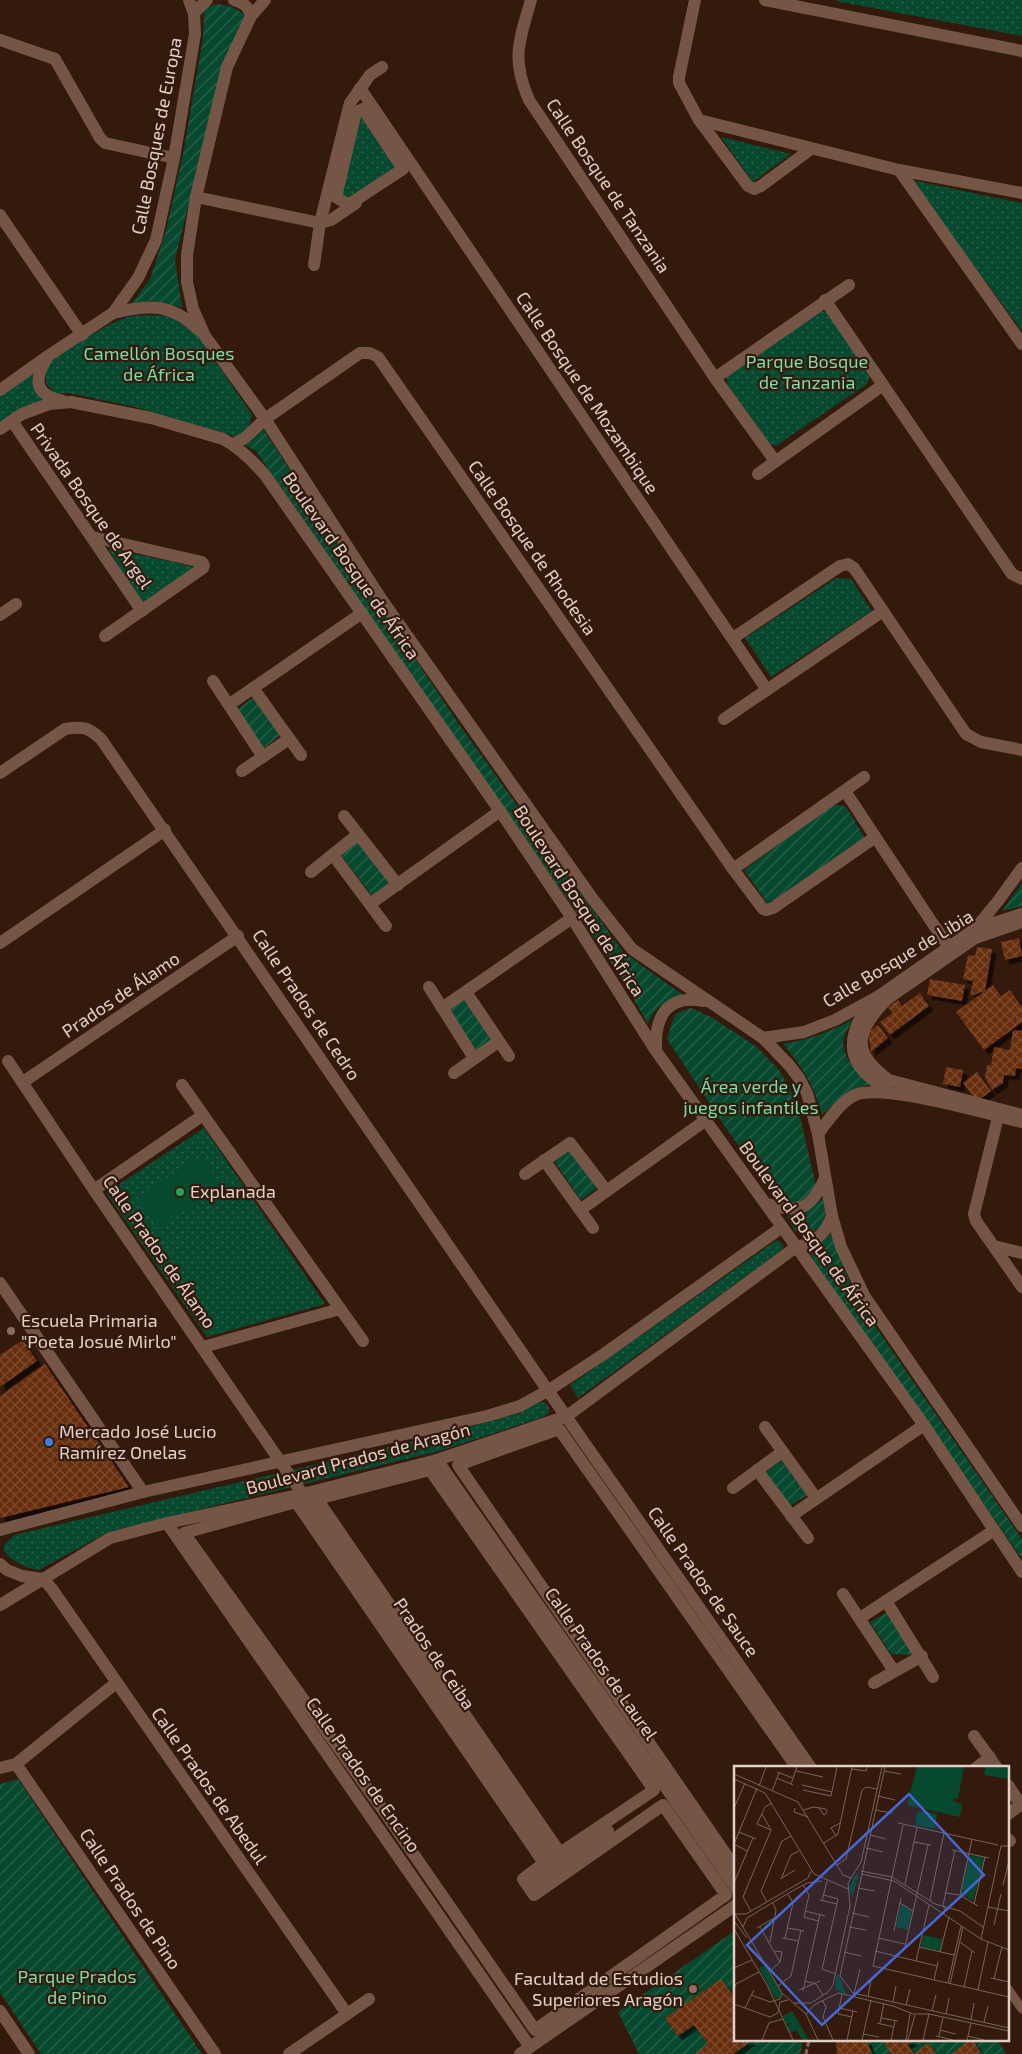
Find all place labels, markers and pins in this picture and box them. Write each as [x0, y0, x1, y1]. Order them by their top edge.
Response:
place label: Explanada [190, 1180, 276, 1202]
marker: Explanada [174, 1186, 186, 1198]
place label: Escuela Primaria "Poeta Josué Mirlo" [21, 1309, 177, 1352]
marker: Escuela Primaria "Poeta Josué Mirlo" [5, 1325, 17, 1337]
place label: Mercado José Lucio Ramírez Onelas [59, 1420, 216, 1463]
marker: Mercado José Lucio Ramírez Onelas [43, 1436, 55, 1448]
place label: Facultad de Estudios Superiores Aragón [514, 1967, 683, 2010]
marker: Facultad de Estudios Superiores Aragón [687, 1983, 699, 1995]

